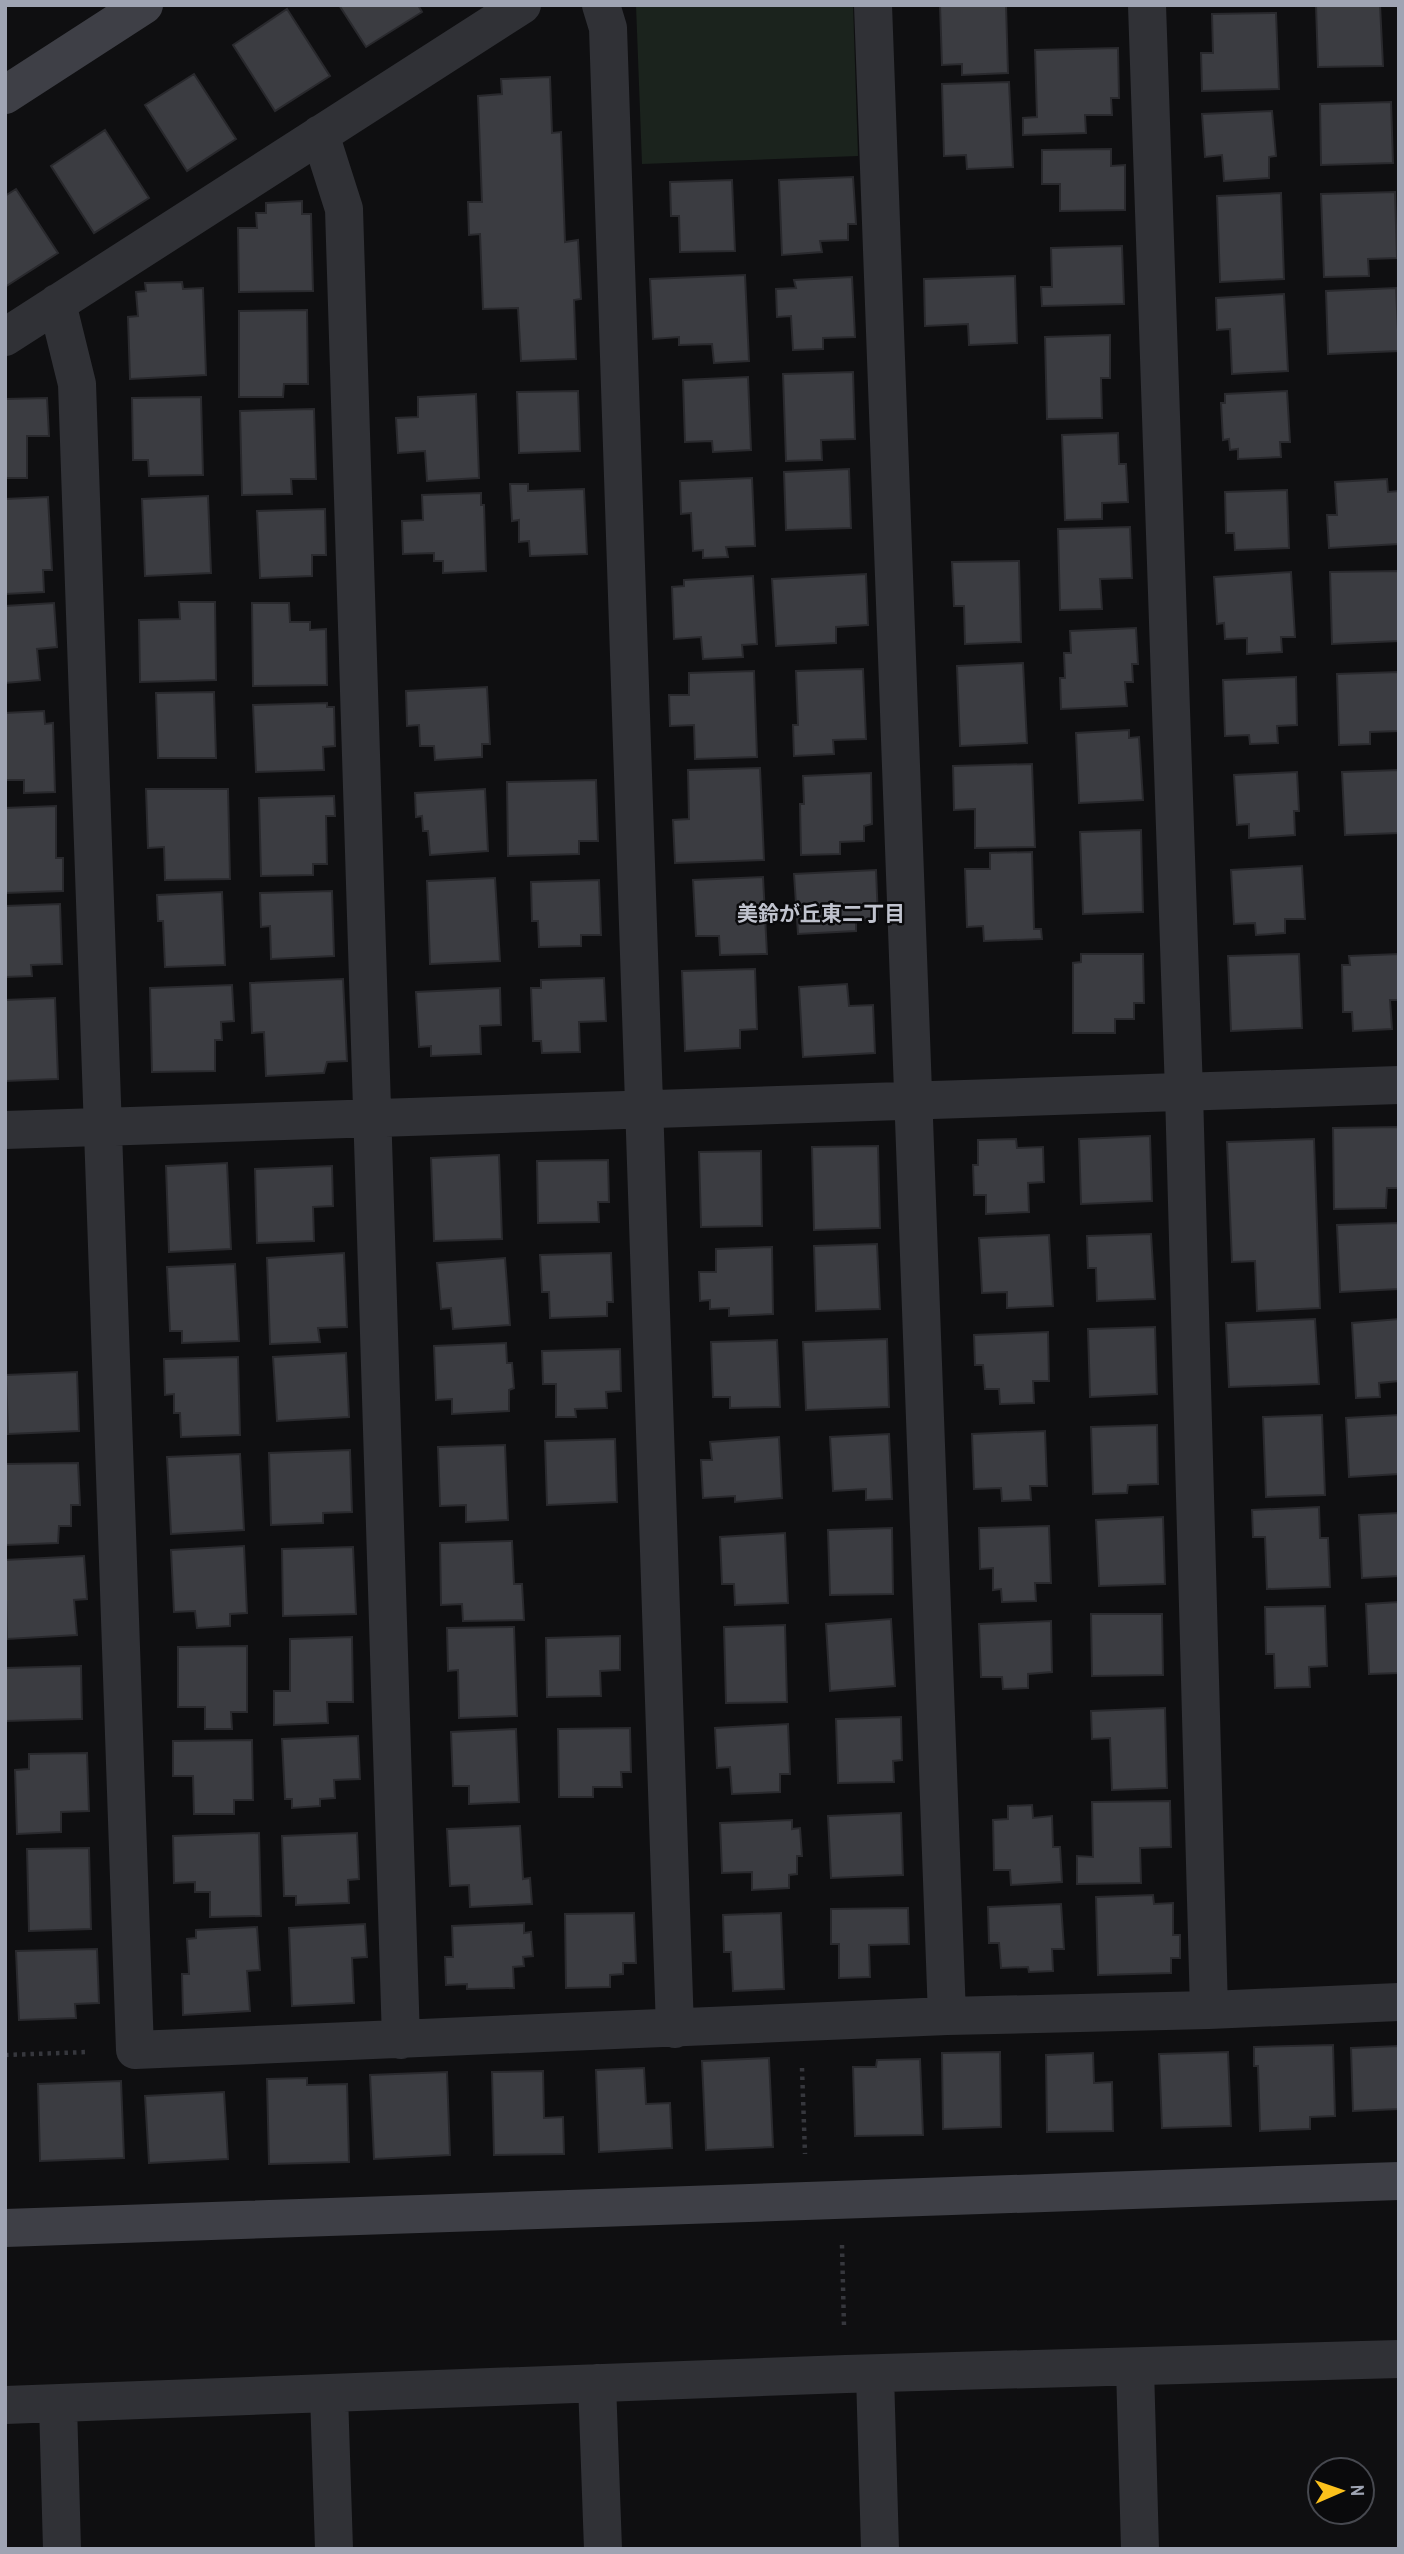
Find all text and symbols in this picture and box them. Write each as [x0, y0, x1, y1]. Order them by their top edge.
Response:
district label: 美鈴が丘東二丁目 [737, 899, 905, 928]
north arrow [1306, 2456, 1376, 2526]
text: N [1345, 2484, 1371, 2496]

